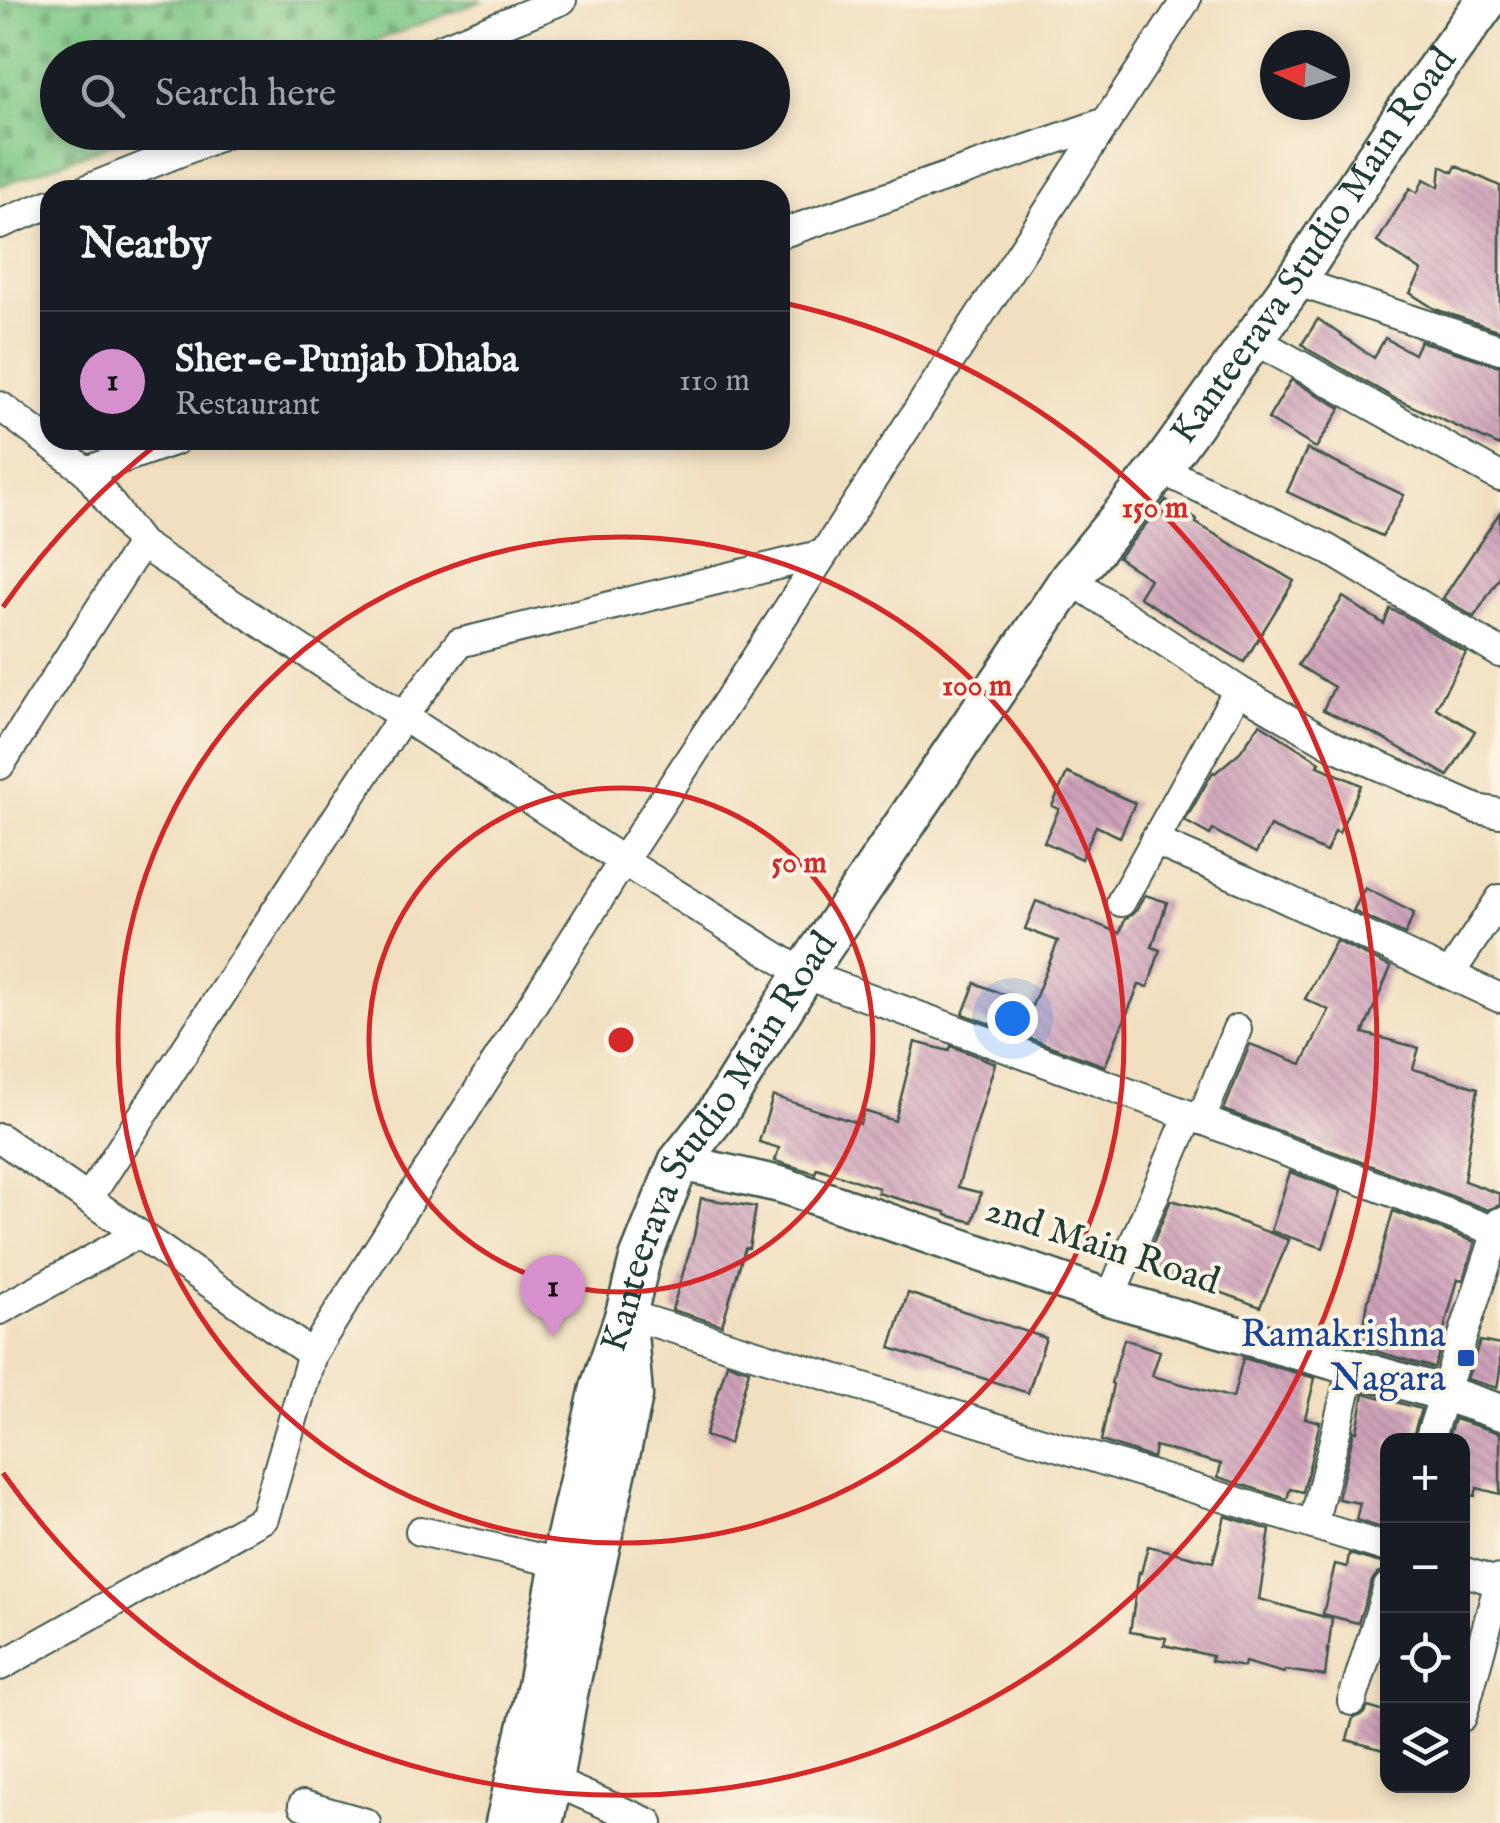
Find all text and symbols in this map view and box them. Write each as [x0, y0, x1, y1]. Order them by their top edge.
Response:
north arrow [1260, 30, 1350, 120]
street label: Kanteerava Studio Main Road [1161, 38, 1469, 454]
search box [40, 40, 790, 150]
icon: search [75, 68, 130, 123]
text: Search here [155, 71, 336, 119]
text: Nearby [80, 219, 211, 272]
text: Sher-e-Punjab Dhaba [175, 337, 518, 385]
text: 1 [107, 361, 118, 402]
text: 110 m [679, 361, 750, 402]
text: Restaurant [175, 385, 320, 426]
text: 150 m [1122, 490, 1188, 528]
text: 100 m [942, 668, 1012, 706]
text: 50 m [771, 845, 827, 883]
street label: Kanteerava Studio Main Road [591, 923, 849, 1359]
your location [987, 993, 1038, 1044]
centre of rings [603, 1022, 639, 1058]
street label: 2nd Main Road [979, 1187, 1226, 1308]
pin: 1 [520, 1254, 586, 1337]
place label: Ramakrishna Nagara [1240, 1312, 1447, 1404]
marker: Ramakrishna Nagara [1455, 1347, 1477, 1369]
map controls [1380, 1433, 1470, 1793]
button: + [1380, 1433, 1470, 1523]
button: − [1380, 1523, 1470, 1613]
button: locate [1380, 1613, 1470, 1703]
button: layers [1380, 1703, 1470, 1793]

